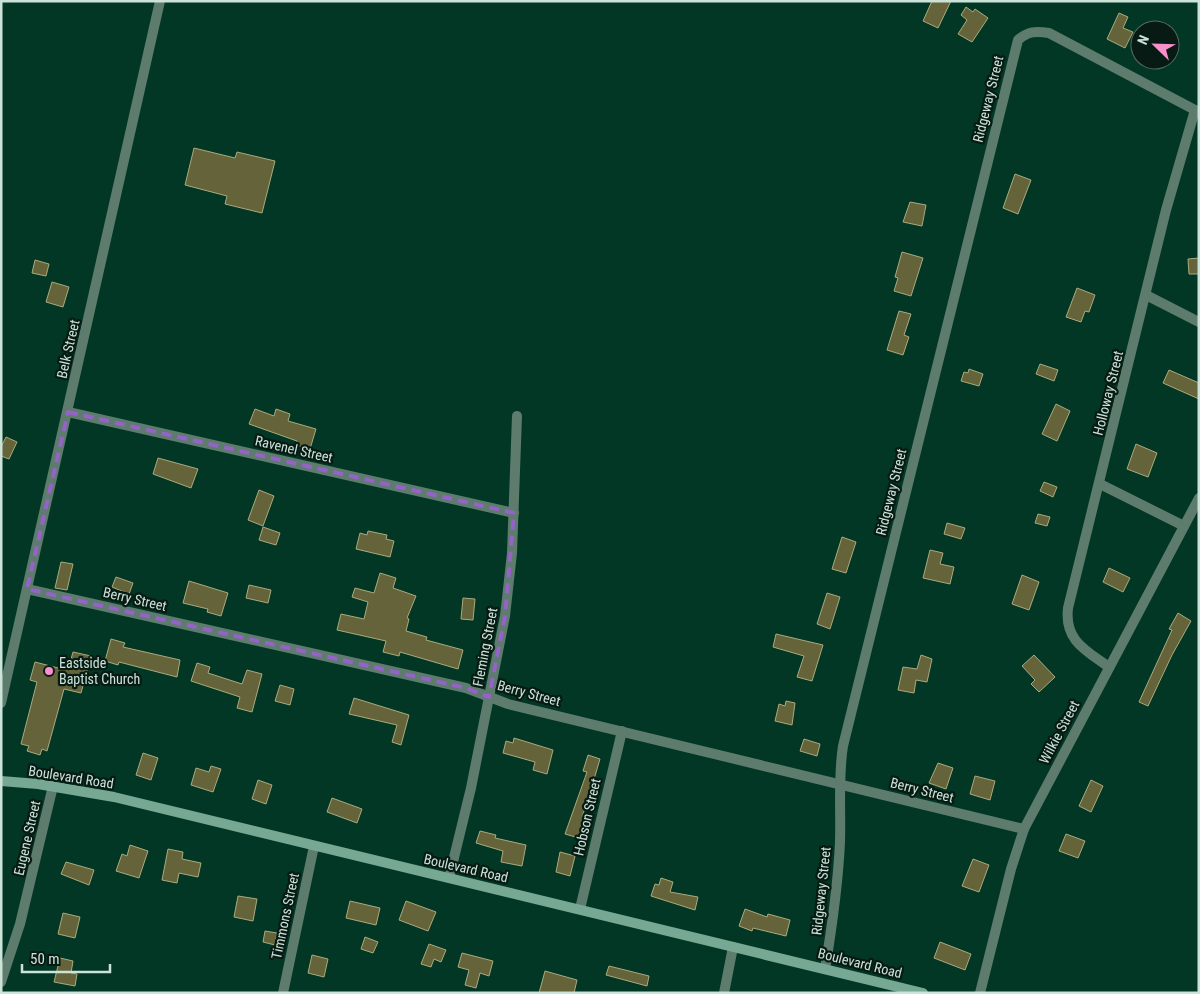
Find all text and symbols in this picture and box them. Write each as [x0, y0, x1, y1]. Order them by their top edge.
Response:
north arrow [1130, 20, 1180, 70]
text: N [1134, 33, 1152, 47]
street label: Ridgeway Street [970, 54, 1006, 144]
street label: Belk Street [53, 318, 83, 380]
street label: Holloway Street [1090, 349, 1126, 437]
street label: Ravenel Street [254, 432, 334, 466]
street label: Ridgeway Street [873, 447, 909, 537]
street label: Berry Street [102, 584, 168, 614]
street label: Fleming Street [470, 606, 500, 688]
place label: Eastside Baptist Church [59, 655, 140, 687]
marker: Eastside Baptist Church [43, 665, 55, 677]
street label: Berry Street [496, 677, 562, 709]
street label: Wilkie Street [1036, 698, 1082, 766]
street label: Boulevard Road [27, 762, 115, 792]
street label: Berry Street [889, 774, 955, 806]
street label: Hobson Street [570, 777, 604, 857]
street label: Eugene Street [11, 799, 43, 877]
street label: Ridgeway Street [808, 846, 834, 936]
street label: Boulevard Road [422, 851, 510, 885]
street label: Timmons Street [268, 871, 302, 961]
scale bar [22, 942, 110, 974]
street label: Boulevard Road [816, 945, 904, 981]
text: 50 m [30, 950, 60, 968]

